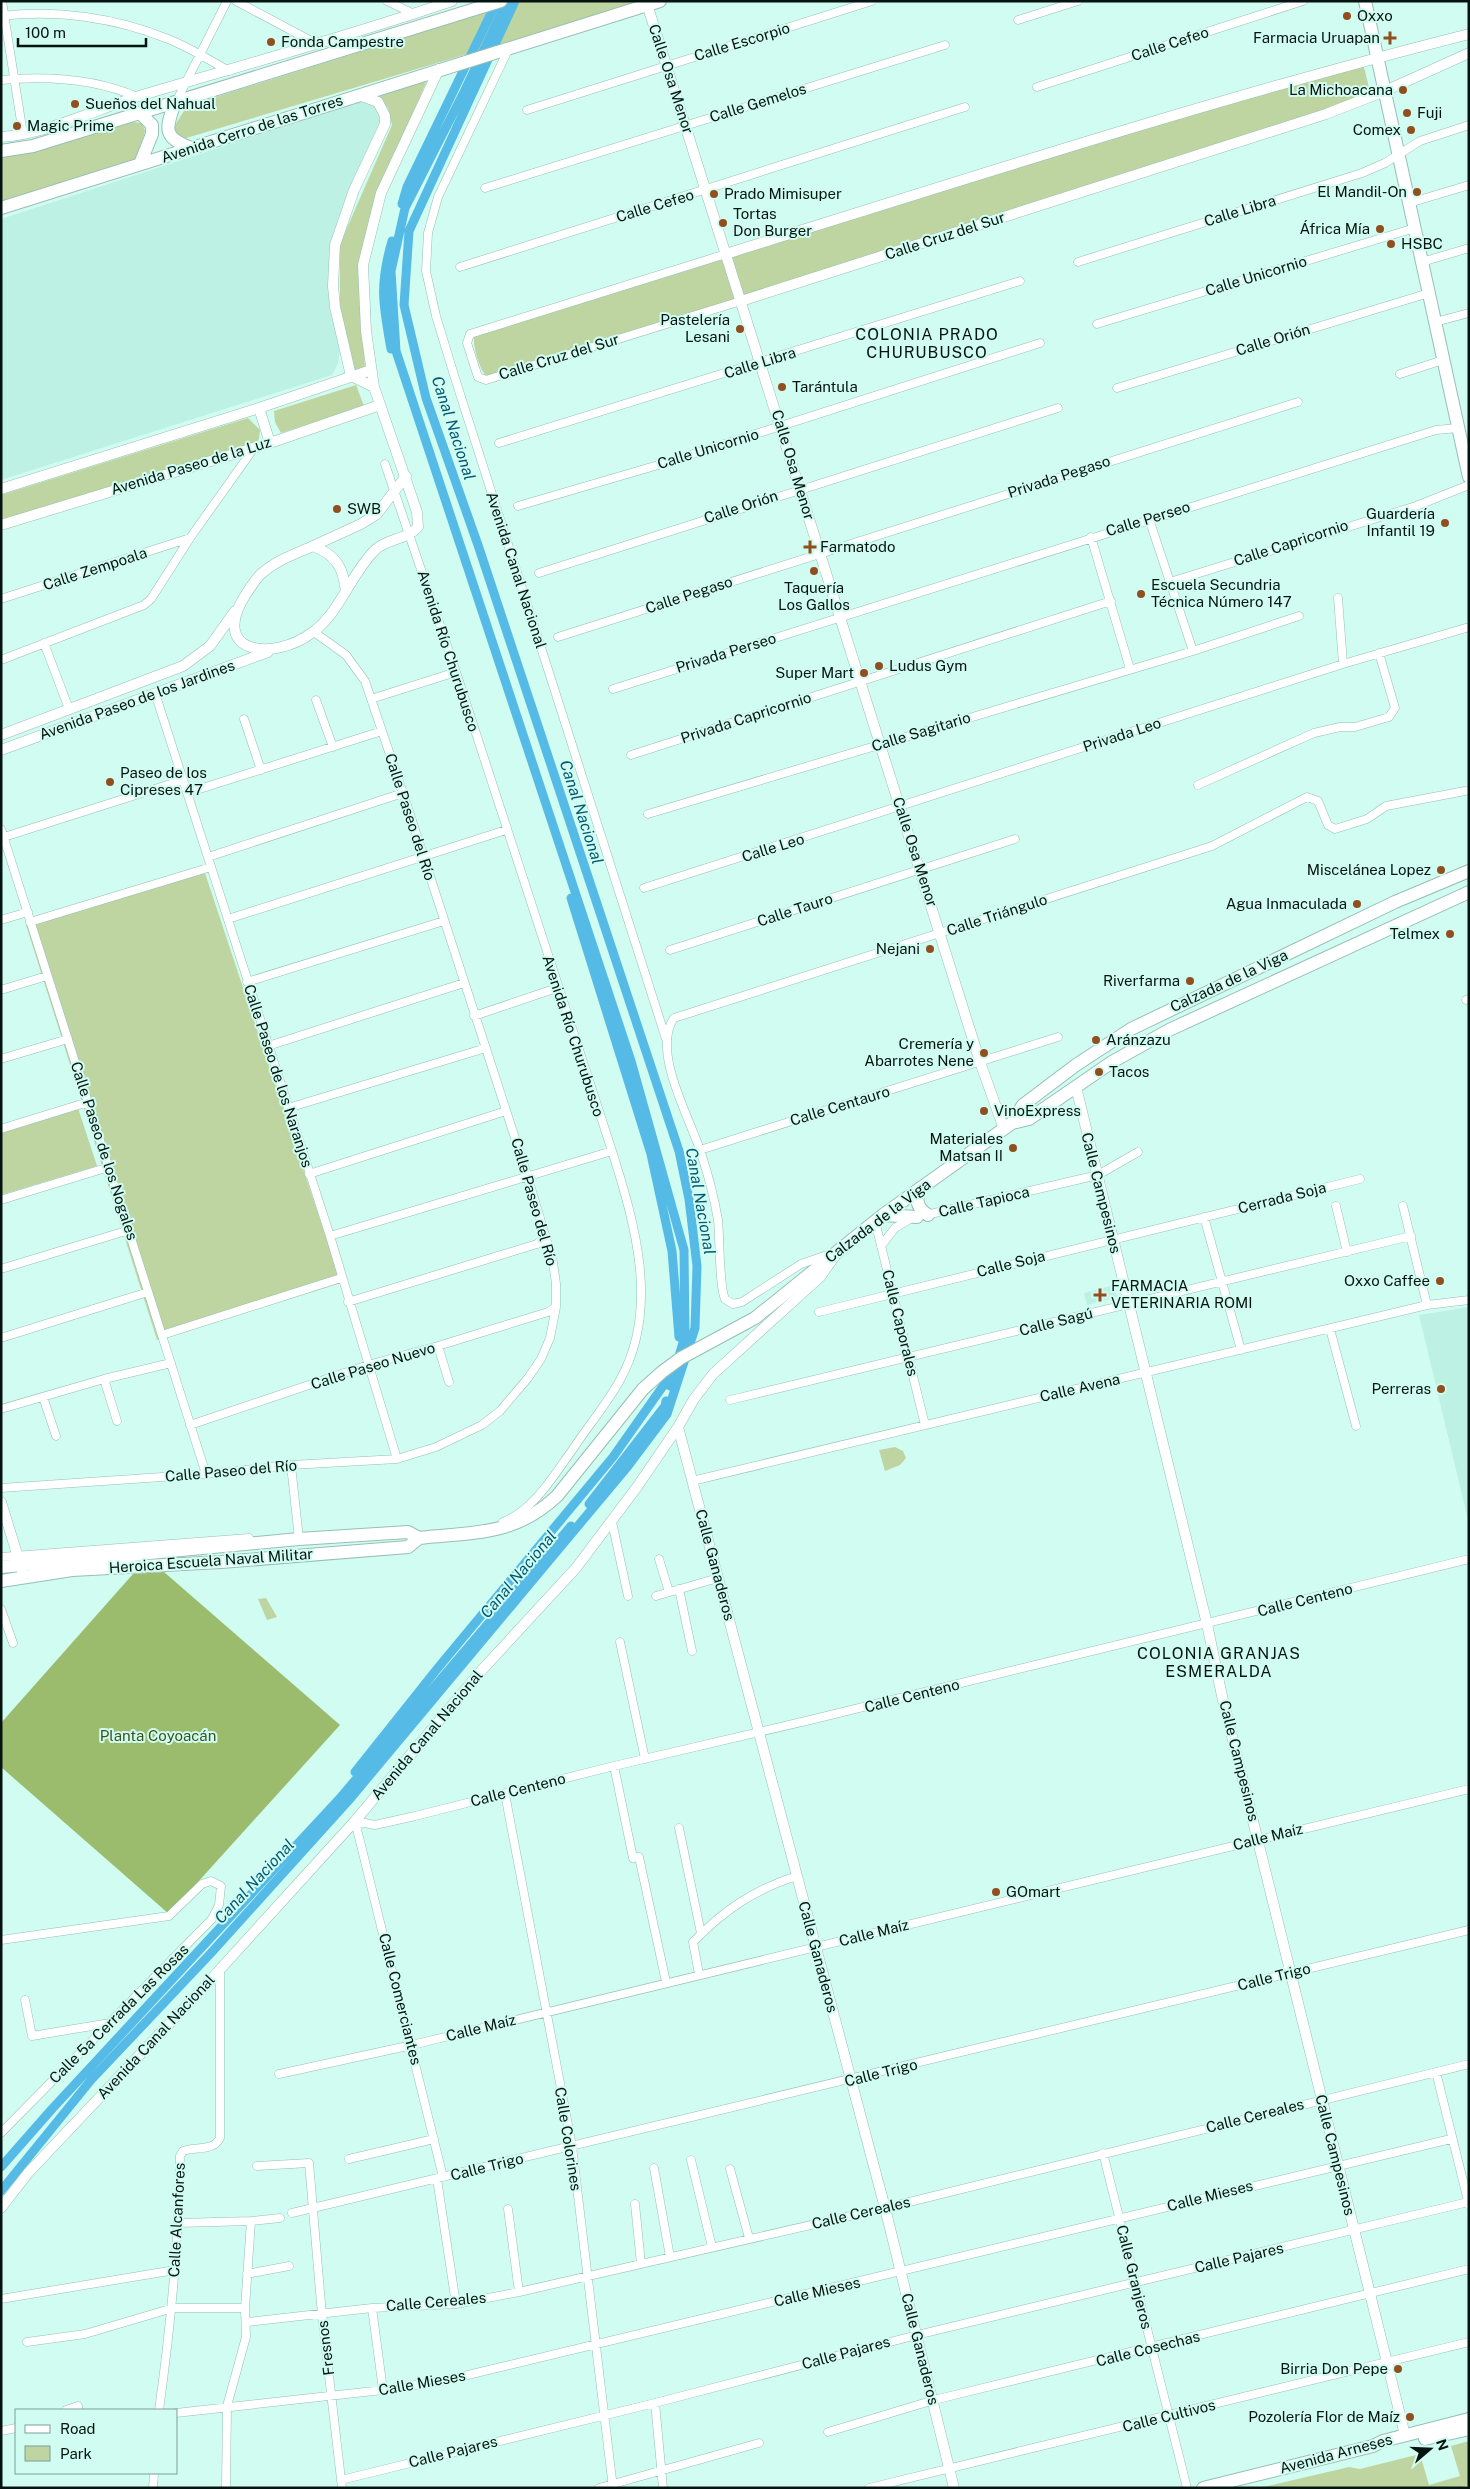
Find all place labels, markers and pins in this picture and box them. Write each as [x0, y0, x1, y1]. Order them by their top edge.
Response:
place label: Oxxo [1357, 7, 1393, 24]
marker: Oxxo [1341, 10, 1353, 22]
place label: Farmacia Uruapan [1253, 29, 1380, 46]
marker: Farmacia Uruapan [1384, 32, 1396, 44]
place label: Fonda Campestre [281, 33, 404, 50]
marker: Fonda Campestre [265, 36, 277, 48]
place label: La Michoacana [1289, 81, 1393, 98]
marker: La Michoacana [1397, 84, 1409, 96]
place label: Sueños del Nahual [85, 95, 216, 112]
marker: Sueños del Nahual [69, 98, 81, 110]
place label: Fuji [1417, 104, 1442, 121]
marker: Fuji [1401, 107, 1413, 119]
place label: Magic Prime [27, 117, 114, 134]
marker: Magic Prime [11, 120, 23, 132]
place label: Comex [1353, 121, 1401, 138]
marker: Comex [1405, 124, 1417, 136]
place label: El Mandil-On [1317, 183, 1407, 200]
place label: Prado Mimisuper [724, 185, 842, 202]
marker: El Mandil-On [1411, 186, 1423, 198]
marker: Prado Mimisuper [708, 188, 720, 200]
place label: Tortas Don Burger [733, 205, 812, 239]
marker: Tortas Don Burger [717, 217, 729, 229]
place label: África Mía [1299, 220, 1370, 237]
marker: África Mía [1374, 223, 1386, 235]
place label: HSBC [1401, 235, 1443, 252]
marker: HSBC [1385, 238, 1397, 250]
place label: Pastelería Lesani [660, 311, 730, 345]
marker: Pastelería Lesani [734, 323, 746, 335]
place label: Tarántula [792, 378, 858, 395]
marker: Tarántula [776, 381, 788, 393]
place label: SWB [347, 500, 381, 517]
marker: SWB [331, 503, 343, 515]
place label: Guardería Infantil 19 [1366, 505, 1435, 539]
marker: Guardería Infantil 19 [1439, 517, 1451, 529]
place label: Farmatodo [820, 538, 895, 555]
marker: Farmatodo [804, 541, 816, 553]
marker: Taquería Los Gallos [808, 565, 820, 577]
place label: Escuela Secundria Técnica Número 147 [1151, 576, 1292, 610]
place label: Taquería Los Gallos [778, 579, 850, 613]
marker: Escuela Secundria Técnica Número 147 [1135, 588, 1147, 600]
place label: Ludus Gym [889, 657, 967, 674]
marker: Ludus Gym [873, 660, 885, 672]
place label: Super Mart [775, 664, 854, 681]
marker: Super Mart [858, 667, 870, 679]
place label: Paseo de los Cipreses 47 [120, 764, 207, 798]
marker: Paseo de los Cipreses 47 [104, 776, 116, 788]
place label: Miscelánea Lopez [1307, 861, 1431, 878]
marker: Miscelánea Lopez [1435, 864, 1447, 876]
place label: Agua Inmaculada [1226, 895, 1347, 912]
marker: Agua Inmaculada [1351, 898, 1363, 910]
place label: Telmex [1390, 925, 1440, 942]
marker: Telmex [1444, 928, 1456, 940]
place label: Nejani [876, 940, 920, 957]
marker: Nejani [924, 943, 936, 955]
place label: Riverfarma [1103, 972, 1180, 989]
marker: Riverfarma [1184, 975, 1196, 987]
place label: Aránzazu [1106, 1031, 1171, 1048]
marker: Aránzazu [1090, 1034, 1102, 1046]
place label: Cremería y Abarrotes Nene [864, 1035, 974, 1069]
marker: Cremería y Abarrotes Nene [978, 1047, 990, 1059]
place label: Tacos [1109, 1063, 1149, 1080]
marker: Tacos [1093, 1066, 1105, 1078]
place label: VinoExpress [994, 1102, 1081, 1119]
marker: VinoExpress [978, 1105, 990, 1117]
place label: Materiales Matsan II [930, 1130, 1003, 1164]
marker: Materiales Matsan II [1007, 1142, 1019, 1154]
place label: Oxxo Caffee [1344, 1272, 1430, 1289]
marker: Oxxo Caffee [1434, 1275, 1446, 1287]
place label: FARMACIA VETERINARIA ROMI [1111, 1277, 1253, 1311]
marker: FARMACIA VETERINARIA ROMI [1093, 1288, 1107, 1302]
place label: Perreras [1372, 1380, 1431, 1397]
marker: Perreras [1435, 1383, 1447, 1395]
place label: GOmart [1006, 1883, 1061, 1900]
marker: GOmart [990, 1886, 1002, 1898]
place label: Birria Don Pepe [1280, 2360, 1388, 2377]
marker: Birria Don Pepe [1392, 2363, 1404, 2375]
place label: Pozolería Flor de Maíz [1248, 2408, 1400, 2425]
marker: Pozolería Flor de Maíz [1404, 2411, 1416, 2423]

